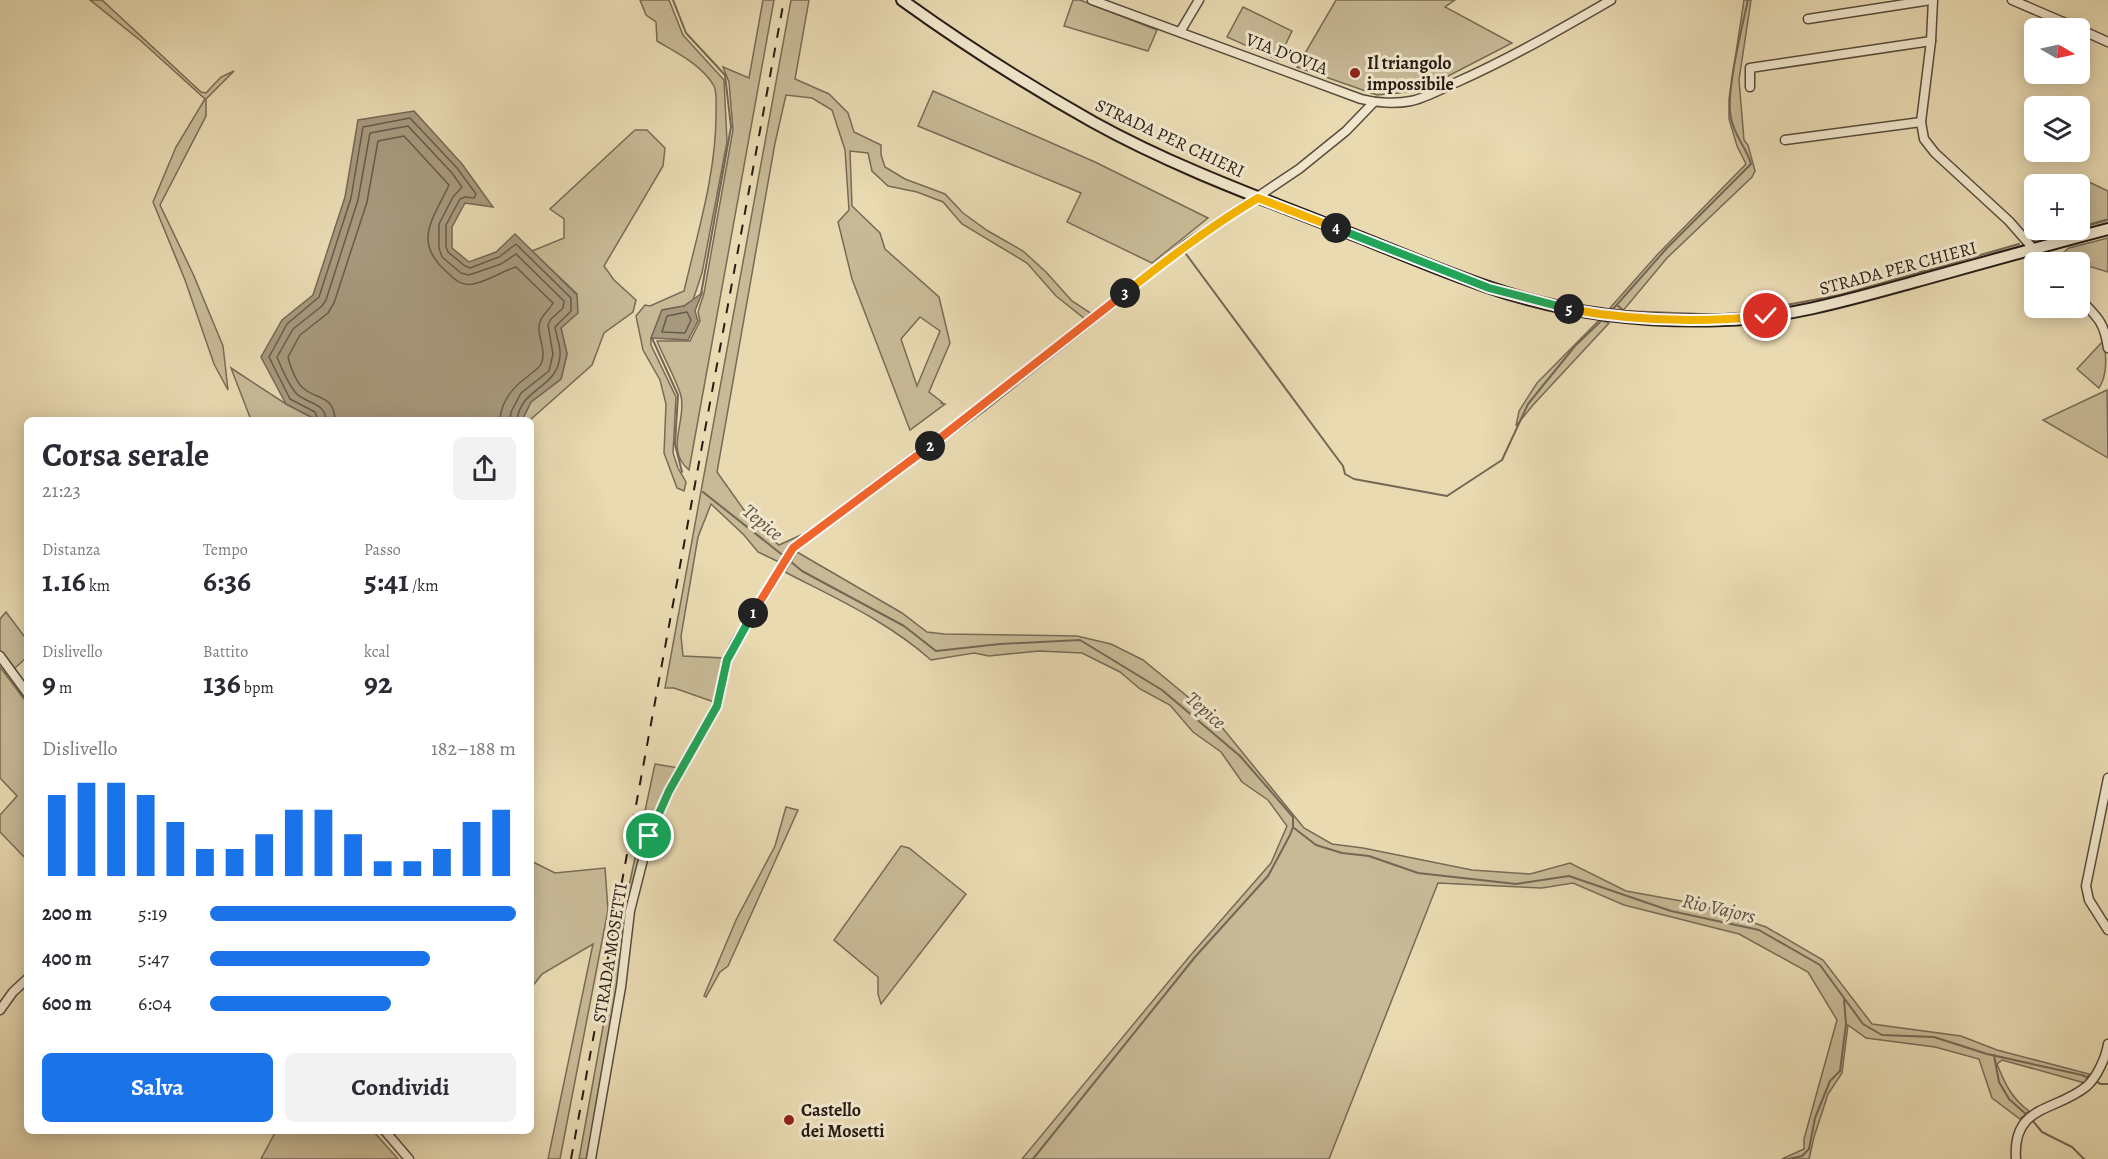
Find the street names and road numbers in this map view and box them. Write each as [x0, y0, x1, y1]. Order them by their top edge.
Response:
street label: VIA D'OVIA [1241, 27, 1332, 81]
street label: STRADA PER CHIERI [1092, 93, 1248, 183]
street label: STRADA PER CHIERI [1817, 235, 1979, 301]
street label: STRADA MOSETTI [587, 881, 633, 1025]

